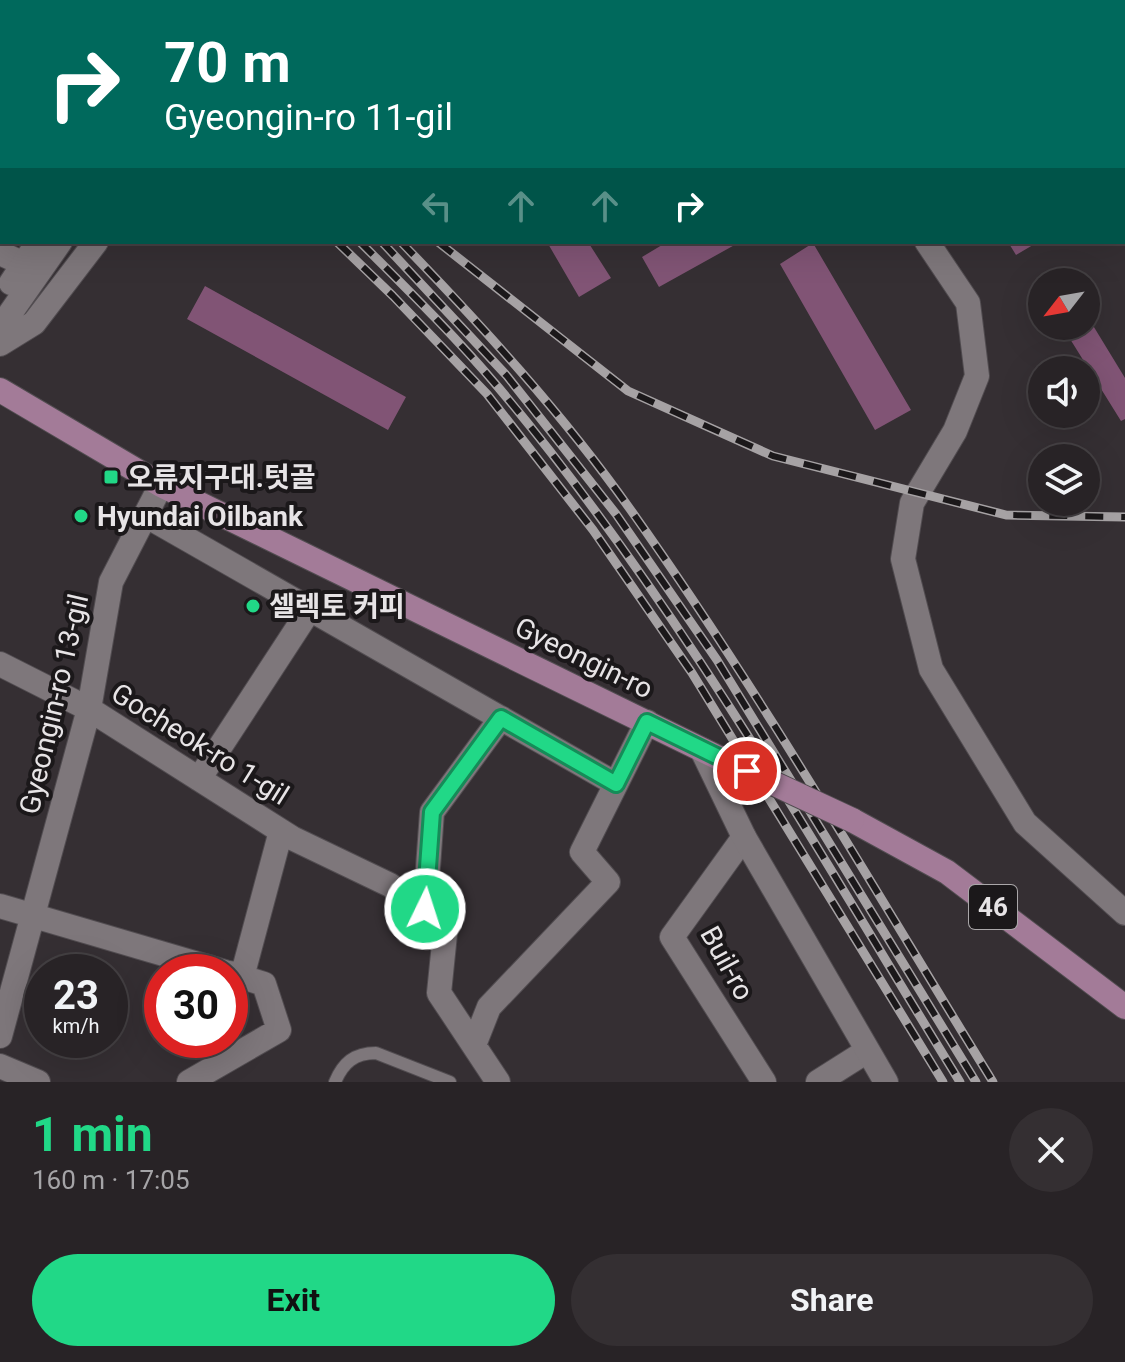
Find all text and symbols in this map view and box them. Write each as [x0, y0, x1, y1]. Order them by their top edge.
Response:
text: 70 m [164, 30, 291, 96]
icon: right [32, 32, 136, 136]
text: Gyeongin-ro 11-gil [164, 97, 453, 139]
icon: left [415, 184, 459, 228]
icon: ahead [499, 184, 543, 228]
icon: ahead [583, 184, 627, 228]
icon: right [667, 184, 711, 228]
north arrow [1028, 268, 1100, 340]
map controls [1028, 268, 1100, 516]
button: sound [1028, 356, 1100, 428]
button: layers [1028, 444, 1100, 516]
place label: 오류지구대.텃골 [127, 461, 315, 494]
marker: 오류지구대.텃골 [102, 468, 120, 486]
place label: Hyundai Oilbank [97, 500, 304, 533]
marker: Hyundai Oilbank [72, 507, 90, 525]
place label: 셀렉토 커피 [269, 590, 405, 623]
street label: Gyeongin-ro 13-gil [13, 591, 95, 817]
marker: 셀렉토 커피 [244, 597, 262, 615]
street label: Gyeongin-ro [510, 610, 658, 706]
street label: Gocheok-ro 1-gil [105, 676, 295, 812]
pin [713, 737, 781, 805]
icon: arrive [725, 749, 769, 793]
position arrow [383, 867, 467, 951]
road number: 46 [969, 885, 1017, 929]
street label: Buil-ro [693, 920, 761, 1006]
speed limit sign: 30 [144, 954, 248, 1058]
text: 23 [53, 972, 99, 1019]
text: km/h [53, 1014, 99, 1038]
text: 1 min [32, 1106, 153, 1163]
button: close [1009, 1108, 1093, 1192]
text: 160 m · 17:05 [32, 1165, 190, 1195]
button: Exit [32, 1254, 555, 1346]
button: Share [571, 1254, 1093, 1346]

